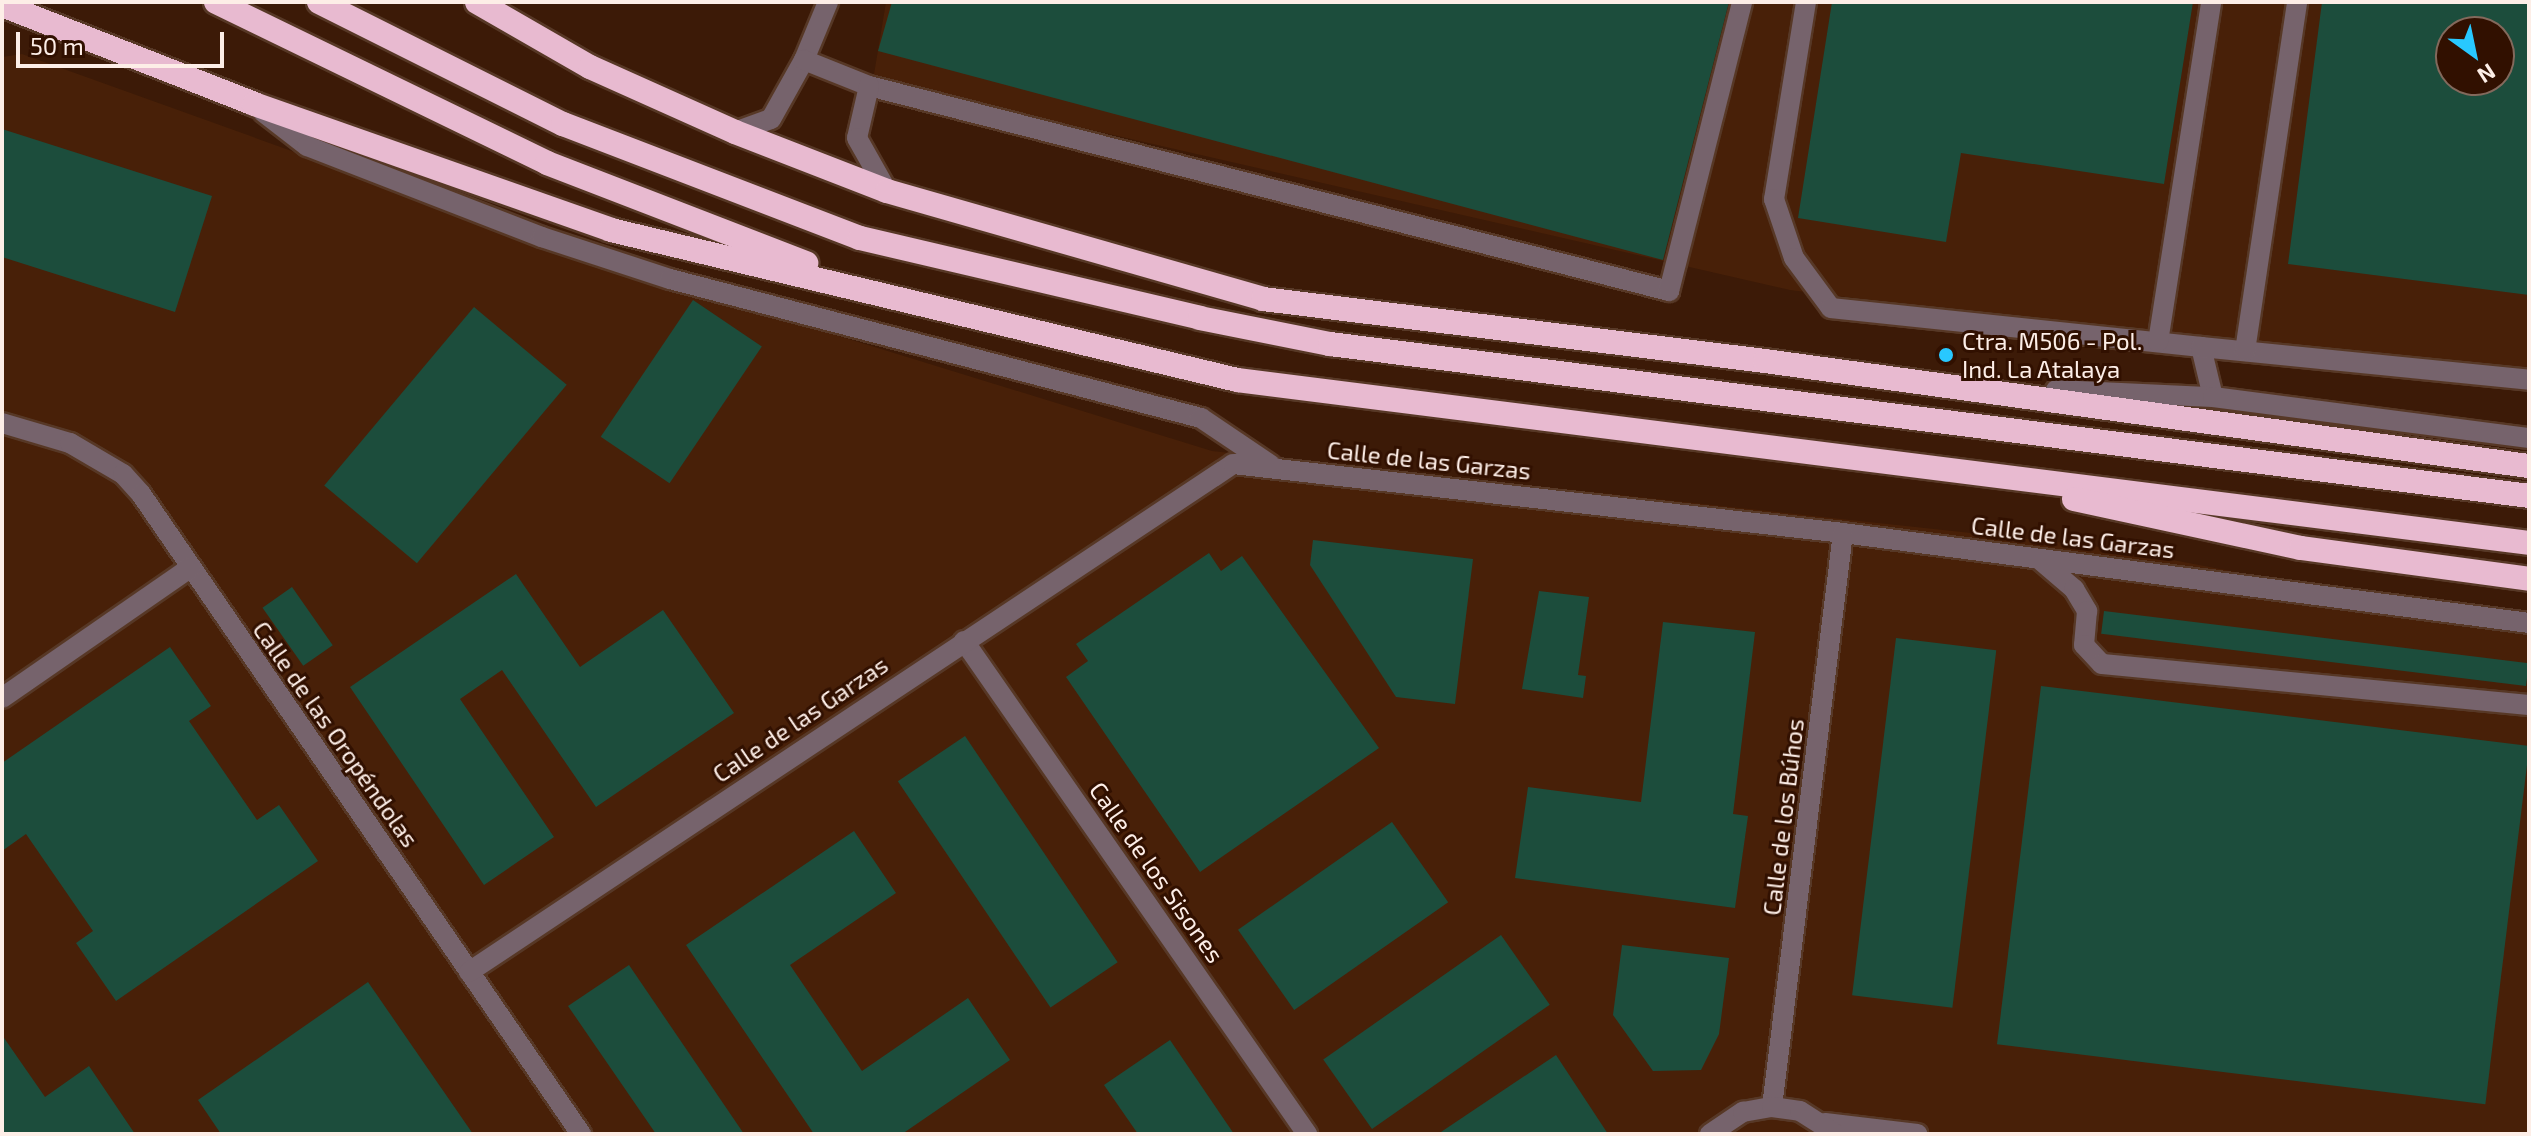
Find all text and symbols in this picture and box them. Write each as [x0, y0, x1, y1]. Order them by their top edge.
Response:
scale bar [20, 16, 228, 66]
north arrow [2435, 16, 2515, 96]
text: 50 m [30, 31, 84, 60]
text: N [2473, 59, 2501, 90]
place label: Ctra. M506 - Pol. Ind. La Atalaya [1962, 327, 2142, 383]
marker: Ctra. M506 - Pol. Ind. La Atalaya [1937, 346, 1955, 364]
street label: Calle de las Garzas [1326, 435, 1532, 485]
street label: Calle de las Garzas [1970, 510, 2176, 564]
street label: Calle de las Oropéndolas [247, 616, 425, 852]
street label: Calle de las Garzas [707, 650, 893, 788]
street label: Calle de los Búhos [1757, 717, 1809, 917]
street label: Calle de los Sisones [1084, 776, 1230, 968]

